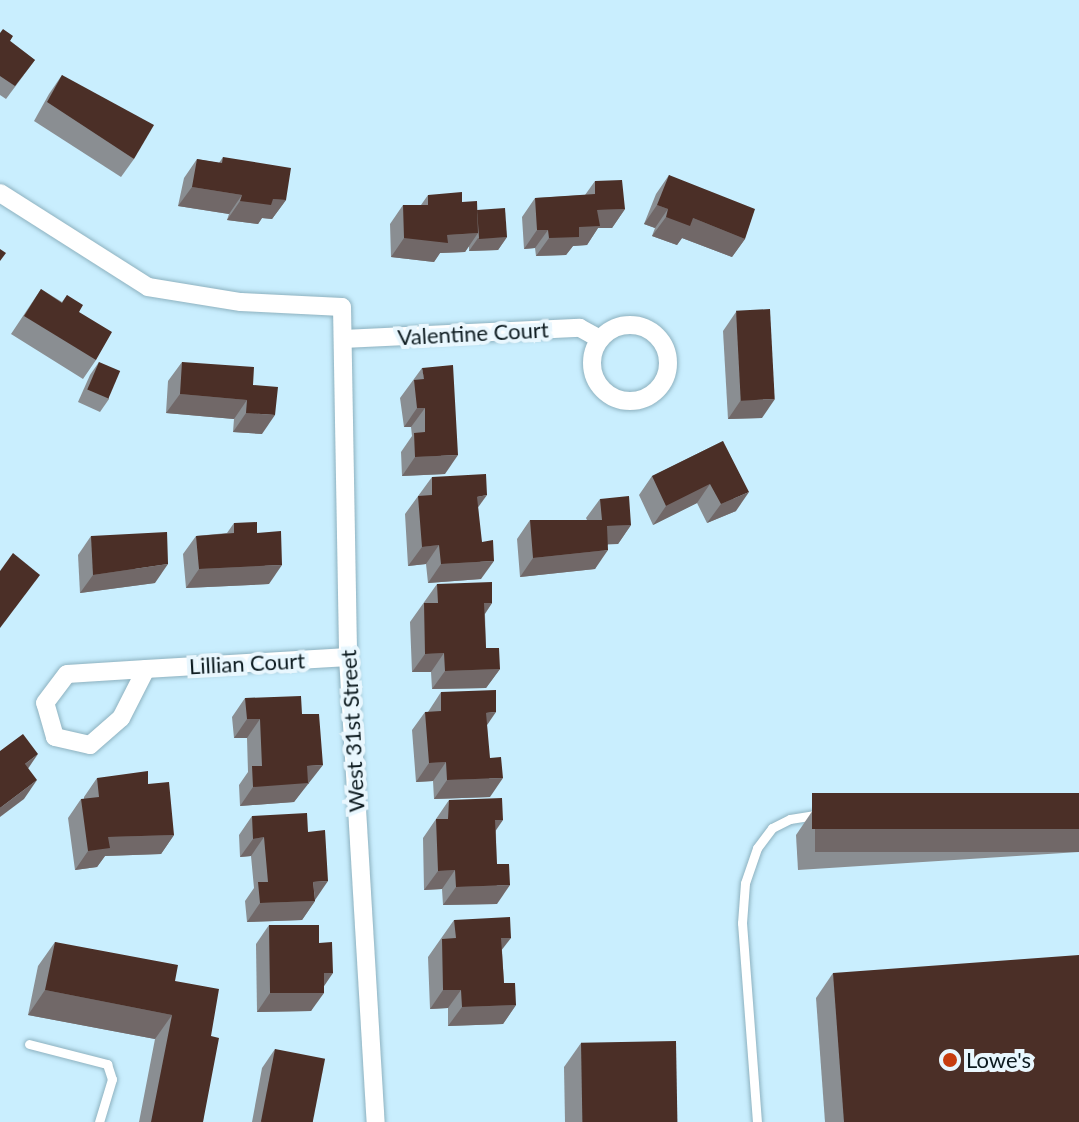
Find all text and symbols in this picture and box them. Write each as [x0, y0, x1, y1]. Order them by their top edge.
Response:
street label: Valentine Court [397, 316, 549, 350]
street label: Lillian Court [188, 647, 306, 679]
street label: West 31st Street [335, 649, 369, 813]
place label: Lowe's [966, 1047, 1031, 1073]
marker: Lowe's [941, 1051, 959, 1069]

